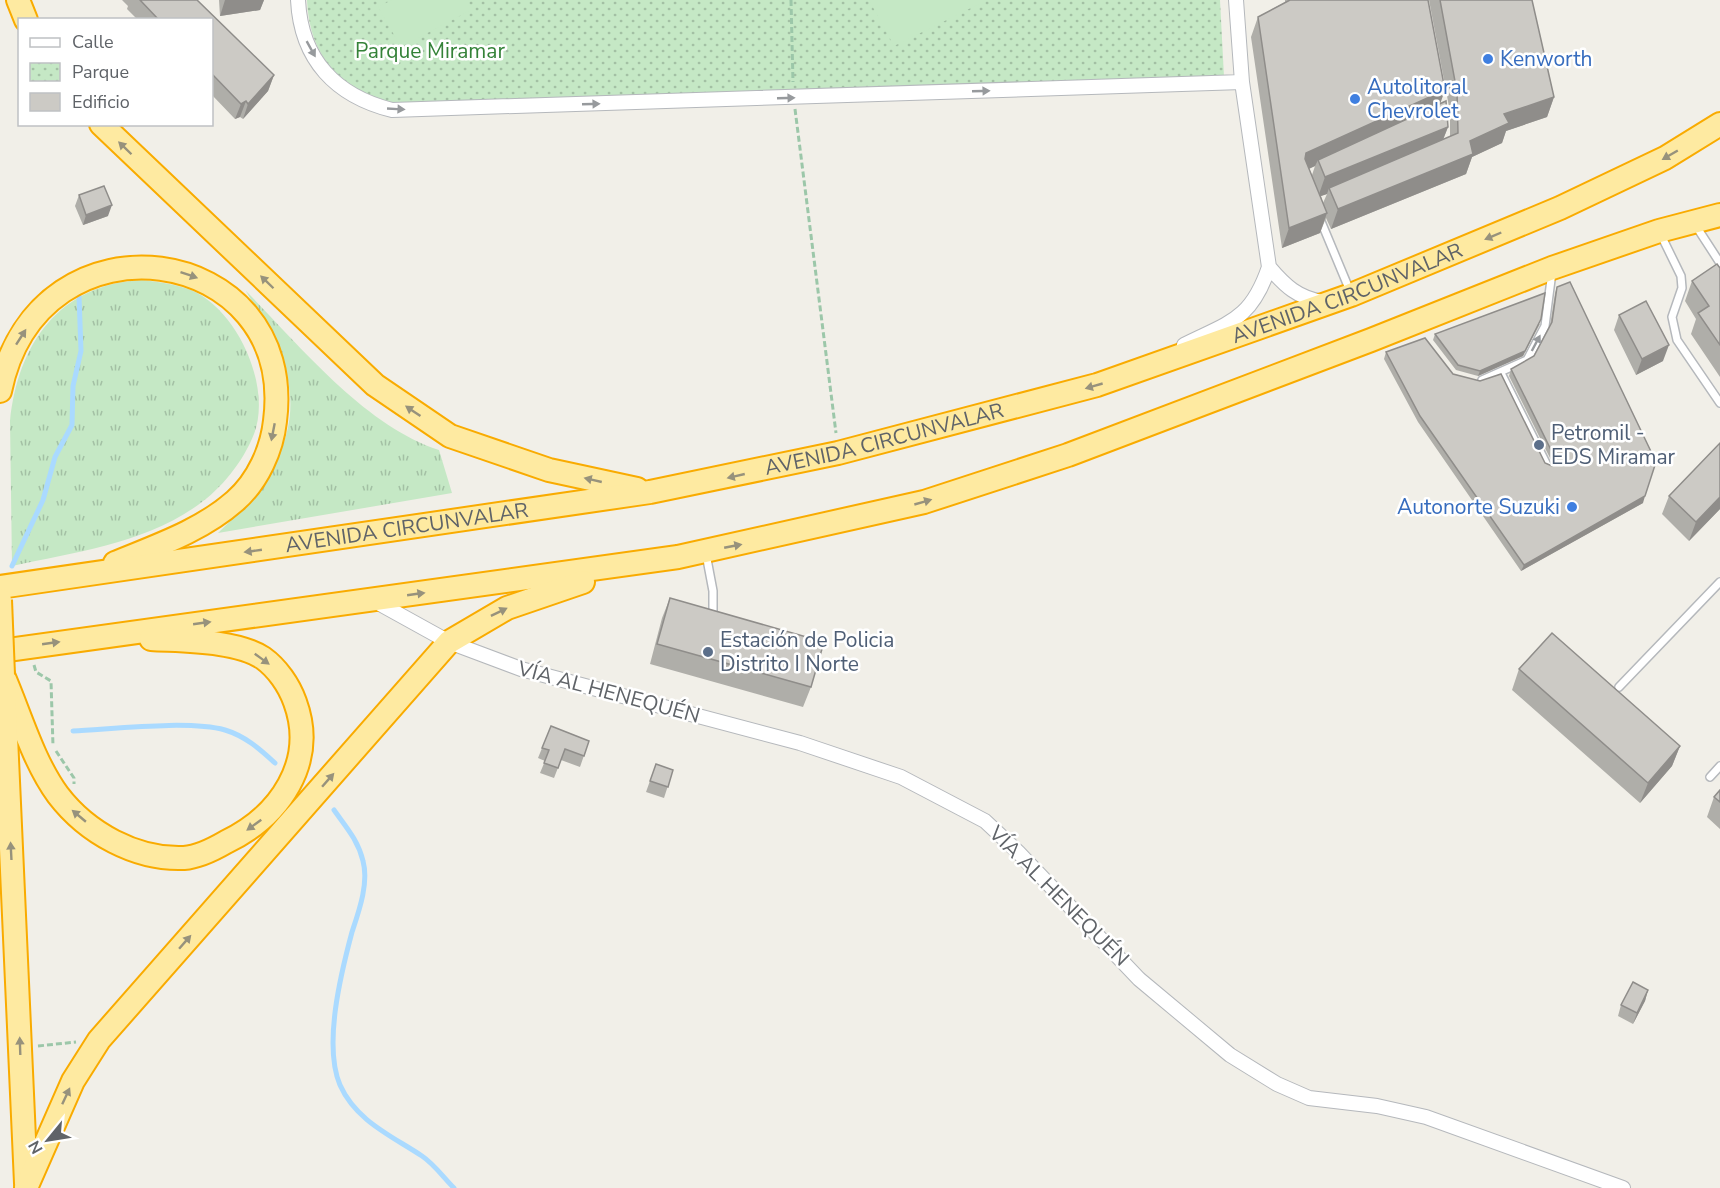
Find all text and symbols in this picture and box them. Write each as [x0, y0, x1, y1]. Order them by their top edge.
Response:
legend [18, 18, 213, 126]
text: Calle [72, 30, 114, 54]
park label: Parque Miramar [355, 37, 505, 65]
one-way arrow [306, 41, 316, 58]
place label: Kenworth [1500, 45, 1592, 73]
marker: Kenworth [1481, 52, 1495, 66]
text: Parque [72, 60, 129, 84]
place label: Autolitoral Chevrolet [1367, 73, 1469, 125]
one-way arrow [971, 87, 990, 96]
text: Edificio [72, 90, 130, 114]
marker: Autolitoral Chevrolet [1348, 92, 1362, 106]
one-way arrow [777, 93, 796, 103]
one-way arrow [582, 99, 601, 109]
one-way arrow [387, 105, 406, 114]
one-way arrow [118, 141, 133, 155]
one-way arrow [1661, 150, 1678, 160]
one-way arrow [1483, 231, 1501, 241]
street label: AVENIDA CIRCUNVALAR [1228, 236, 1467, 350]
one-way arrow [181, 271, 199, 281]
one-way arrow [259, 275, 274, 289]
one-way arrow [16, 329, 27, 345]
one-way arrow [1531, 334, 1541, 351]
one-way arrow [1085, 382, 1103, 391]
street label: AVENIDA CIRCUNVALAR [762, 396, 1007, 482]
one-way arrow [405, 405, 421, 417]
place label: Petromil - EDS Miramar [1551, 419, 1676, 471]
one-way arrow [268, 423, 277, 442]
marker: Petromil - EDS Miramar [1532, 438, 1546, 452]
one-way arrow [727, 471, 745, 481]
one-way arrow [584, 474, 602, 484]
place label: Autonorte Suzuki [1397, 493, 1560, 521]
street label: AVENIDA CIRCUNVALAR [283, 496, 530, 559]
one-way arrow [914, 497, 932, 506]
marker: Autonorte Suzuki [1565, 500, 1579, 514]
one-way arrow [724, 541, 743, 550]
one-way arrow [243, 547, 262, 556]
one-way arrow [406, 589, 425, 598]
one-way arrow [491, 608, 508, 617]
one-way arrow [192, 618, 211, 627]
place label: Estación de Policia Distrito I Norte [720, 626, 894, 678]
one-way arrow [42, 639, 61, 648]
marker: Estación de Policia Distrito I Norte [701, 645, 715, 659]
one-way arrow [254, 653, 270, 665]
street label: VÍA AL HENEQUÉN [514, 654, 703, 730]
one-way arrow [321, 773, 334, 788]
one-way arrow [72, 810, 87, 823]
one-way arrow [247, 818, 262, 830]
street label: VÍA AL HENEQUÉN [982, 819, 1135, 972]
one-way arrow [7, 841, 16, 860]
one-way arrow [178, 935, 191, 950]
one-way arrow [15, 1036, 25, 1055]
one-way arrow [61, 1087, 70, 1104]
north arrow [18, 1110, 78, 1170]
text: N [23, 1136, 48, 1158]

